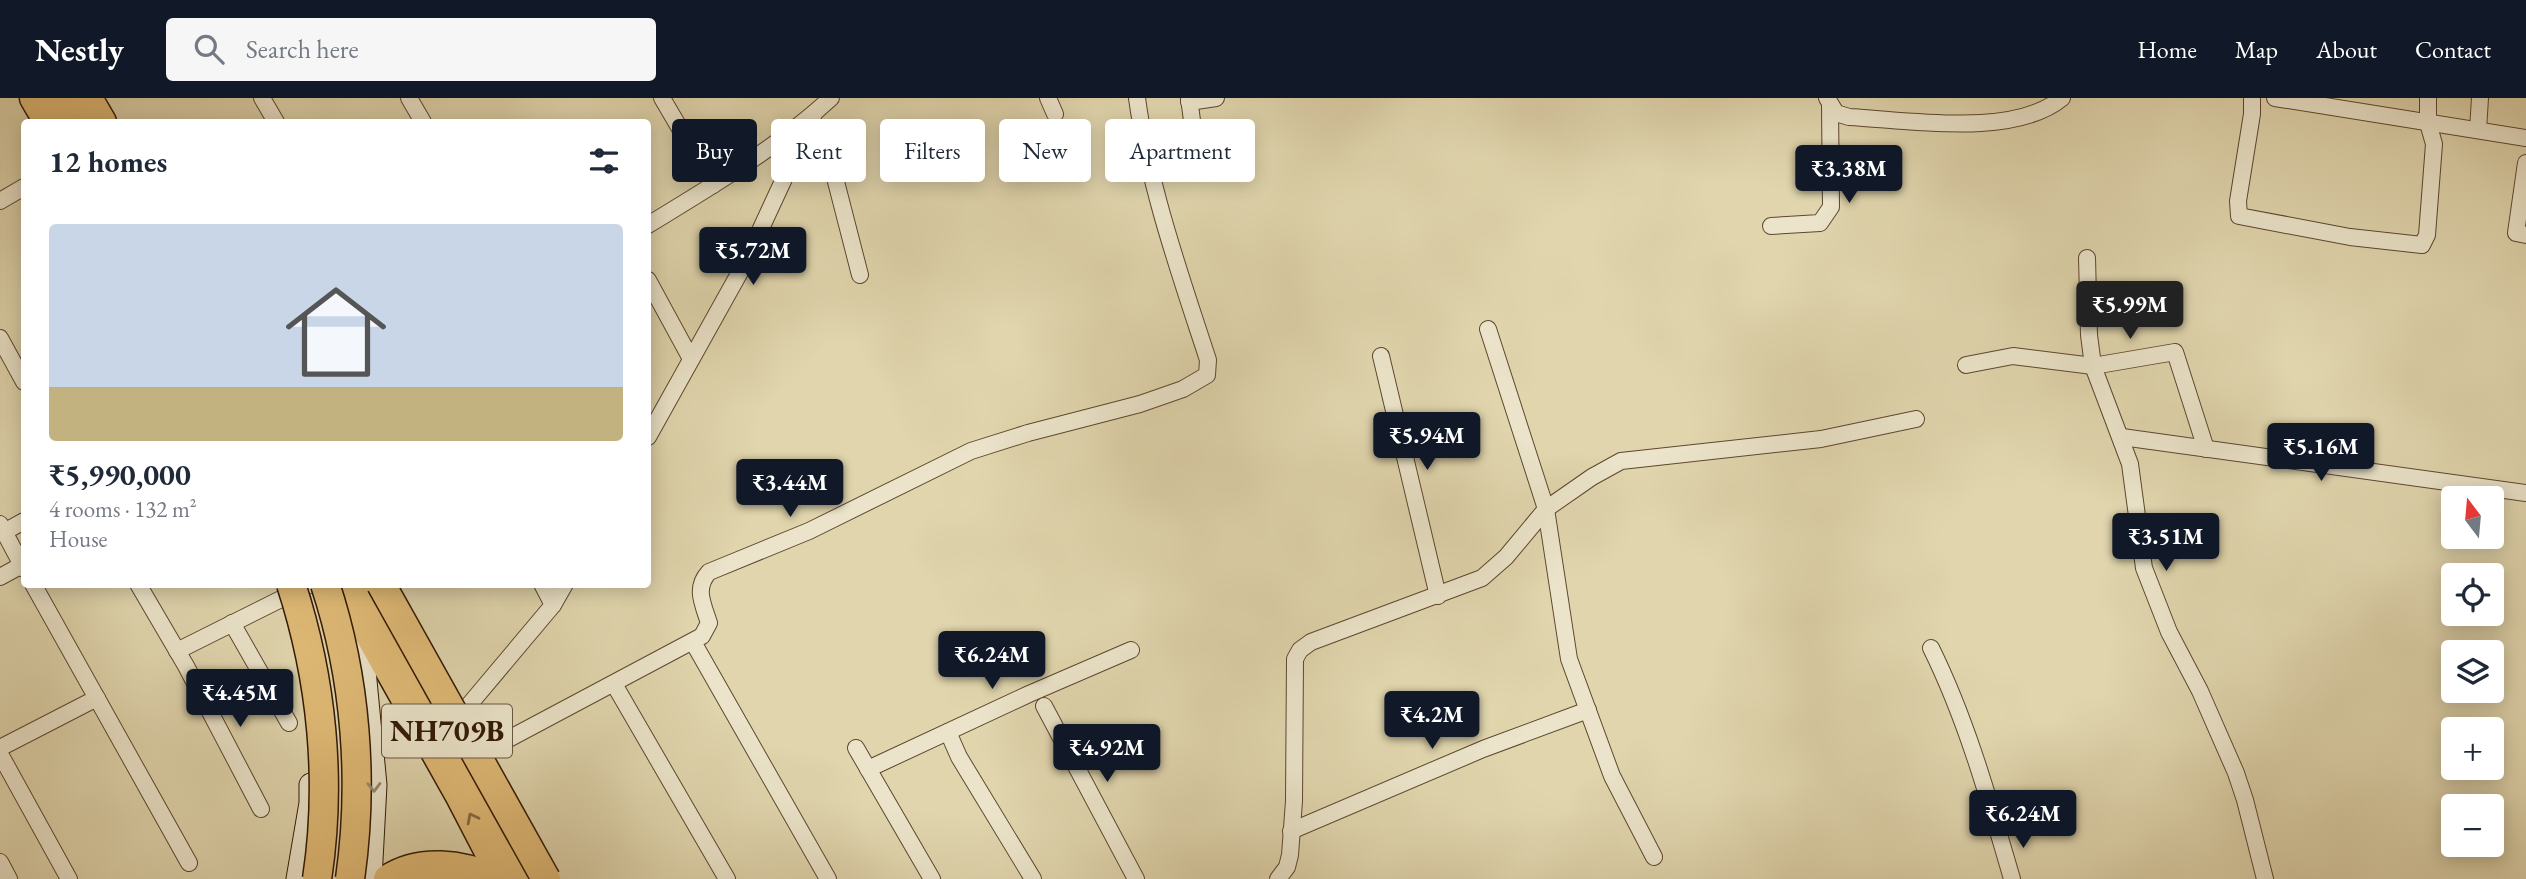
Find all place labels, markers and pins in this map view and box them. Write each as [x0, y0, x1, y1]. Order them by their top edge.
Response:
pin: ₹3.38M [1792, 146, 1906, 205]
pin: ₹5.72M [696, 228, 810, 287]
pin: ₹5.99M [2073, 282, 2187, 341]
pin: ₹5.94M [1370, 412, 1484, 472]
pin: ₹5.16M [2264, 424, 2378, 483]
pin: ₹3.44M [733, 460, 847, 519]
pin: ₹3.51M [2109, 514, 2223, 573]
pin: ₹6.24M [935, 632, 1049, 691]
pin: ₹4.45M [183, 670, 297, 729]
pin: ₹4.2M [1383, 692, 1481, 751]
pin: ₹4.92M [1050, 724, 1164, 784]
pin: ₹6.24M [1966, 790, 2080, 850]

